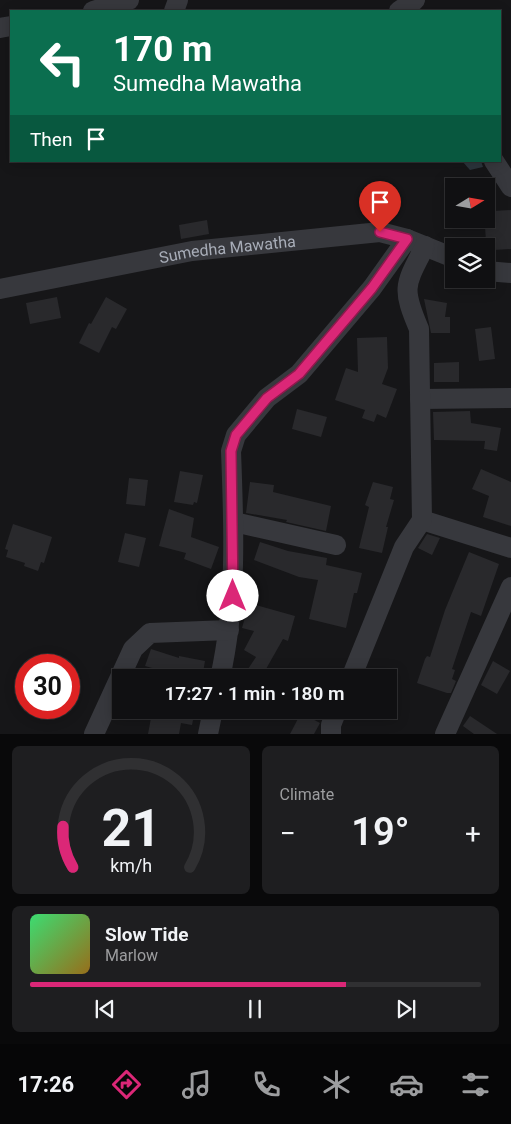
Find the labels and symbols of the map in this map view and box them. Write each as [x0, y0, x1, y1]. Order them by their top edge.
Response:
north arrow [445, 178, 495, 228]
pin [359, 181, 401, 232]
street label: Sumedha Mawatha [157, 232, 297, 267]
position arrow [206, 569, 258, 621]
speed limit sign: 30 [15, 654, 80, 719]

